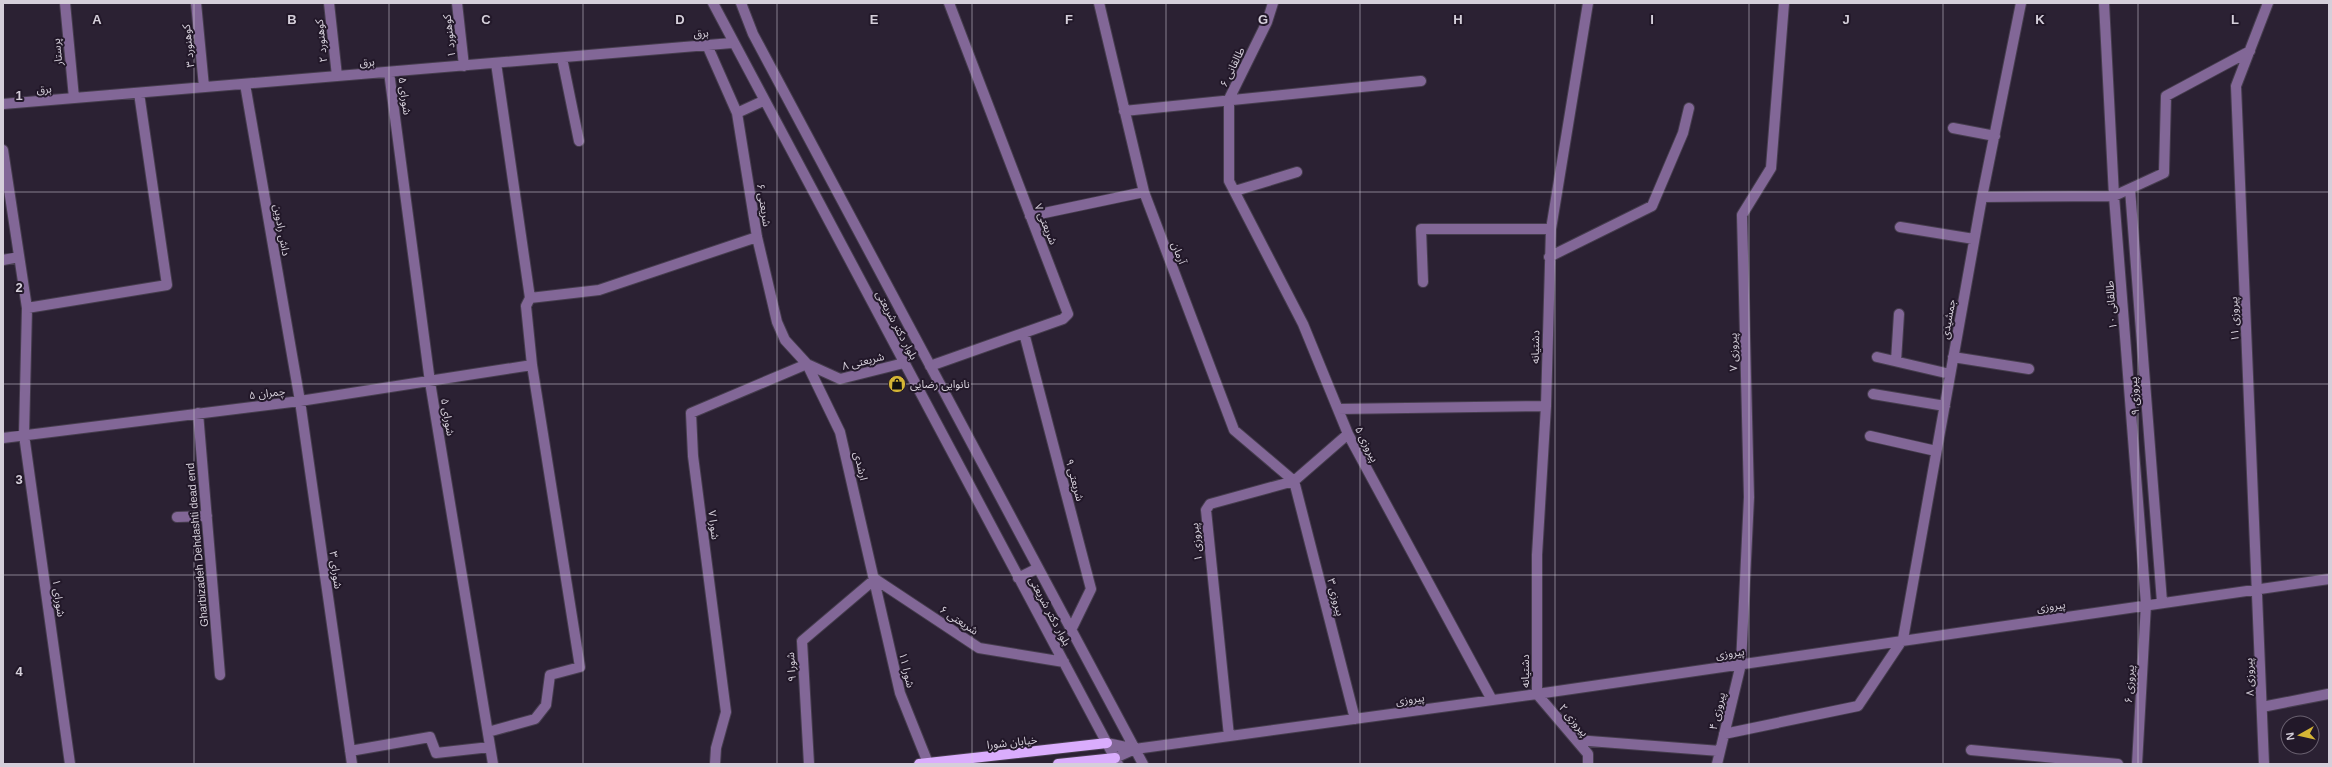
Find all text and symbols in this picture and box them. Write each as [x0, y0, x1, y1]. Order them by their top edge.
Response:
text: A [92, 12, 102, 27]
text: B [287, 12, 297, 27]
text: C [481, 12, 491, 27]
text: D [675, 12, 685, 27]
text: E [870, 12, 879, 27]
text: F [1065, 12, 1073, 27]
text: G [1258, 12, 1268, 27]
text: H [1453, 12, 1463, 27]
text: I [1650, 12, 1654, 27]
text: J [1842, 12, 1850, 27]
text: K [2035, 12, 2045, 27]
text: L [2231, 12, 2239, 27]
street label: کوهنورد ۱ [440, 13, 459, 58]
street label: کوهنورد ۲ [313, 18, 330, 63]
street label: کوهنورد ۳ [180, 23, 197, 68]
street label: برق [693, 26, 709, 41]
street label: پرستار [50, 38, 67, 67]
street label: طالقانی ۶ [1217, 45, 1248, 89]
street label: برق [359, 55, 375, 70]
street label: شورای ۵ [395, 76, 414, 116]
street label: برق [36, 82, 52, 97]
text: 1 [15, 88, 23, 103]
street label: شریعتی ۶ [754, 183, 773, 228]
street label: شریعتی ۷ [1031, 202, 1060, 247]
street label: داش رادوین [271, 203, 292, 257]
street label: آرمان [1168, 240, 1189, 267]
text: 2 [15, 280, 23, 295]
street label: طالقانی ۱۰ [2103, 280, 2120, 330]
street label: بلوار دکتر شریعتی [873, 288, 920, 362]
street label: پیروزی ۱۱ [2227, 296, 2243, 342]
street label: جمشیدی [1939, 298, 1959, 340]
street label: دشتیانه [1529, 330, 1542, 364]
street label: پیروزی ۷ [1727, 333, 1741, 371]
street label: شریعتی ۸ [841, 350, 886, 373]
shop icon: نانوایی رضایی [887, 374, 907, 394]
street label: پیروزی ۹ [2127, 376, 2143, 416]
place label: نانوایی رضایی [910, 378, 970, 391]
street label: چمران ۵ [248, 385, 287, 403]
street label: شورای ۵ [438, 397, 457, 437]
street label: پیروزی ۵ [1351, 424, 1381, 465]
street label: ارشدی [851, 450, 870, 482]
street label: شریعتی ۹ [1063, 458, 1086, 503]
street label: Gharbizadeh Dehdashti dead end [184, 463, 210, 627]
text: 3 [15, 472, 23, 487]
street label: شورا ۷ [705, 510, 722, 541]
street label: پیروزی ۱ [1188, 522, 1206, 562]
street label: شورای ۳ [326, 550, 345, 590]
street label: بلوار دکتر شریعتی [1026, 574, 1073, 648]
street label: پیروزی ۳ [1323, 577, 1347, 618]
street label: شورای ۱ [49, 578, 68, 618]
street label: پیروزی [2036, 598, 2067, 616]
street label: شریعتی ۶ [937, 603, 981, 638]
street label: پیروزی [1715, 645, 1746, 663]
street label: شورا ۹ [784, 651, 799, 682]
street label: شورا ۱۱ [896, 651, 917, 689]
street label: دشتیانه [1519, 654, 1532, 688]
street label: پیروزی ۸ [2242, 658, 2258, 696]
text: 4 [15, 664, 23, 679]
street label: پیروزی ۶ [2122, 665, 2138, 704]
street label: پیروزی [1395, 691, 1426, 709]
street label: پیروزی ۴ [1707, 691, 1729, 732]
street label: پیروزی ۲ [1555, 701, 1591, 740]
north arrow [2280, 715, 2320, 755]
text: N [2284, 732, 2297, 741]
street label: خیابان شورا [986, 733, 1038, 752]

